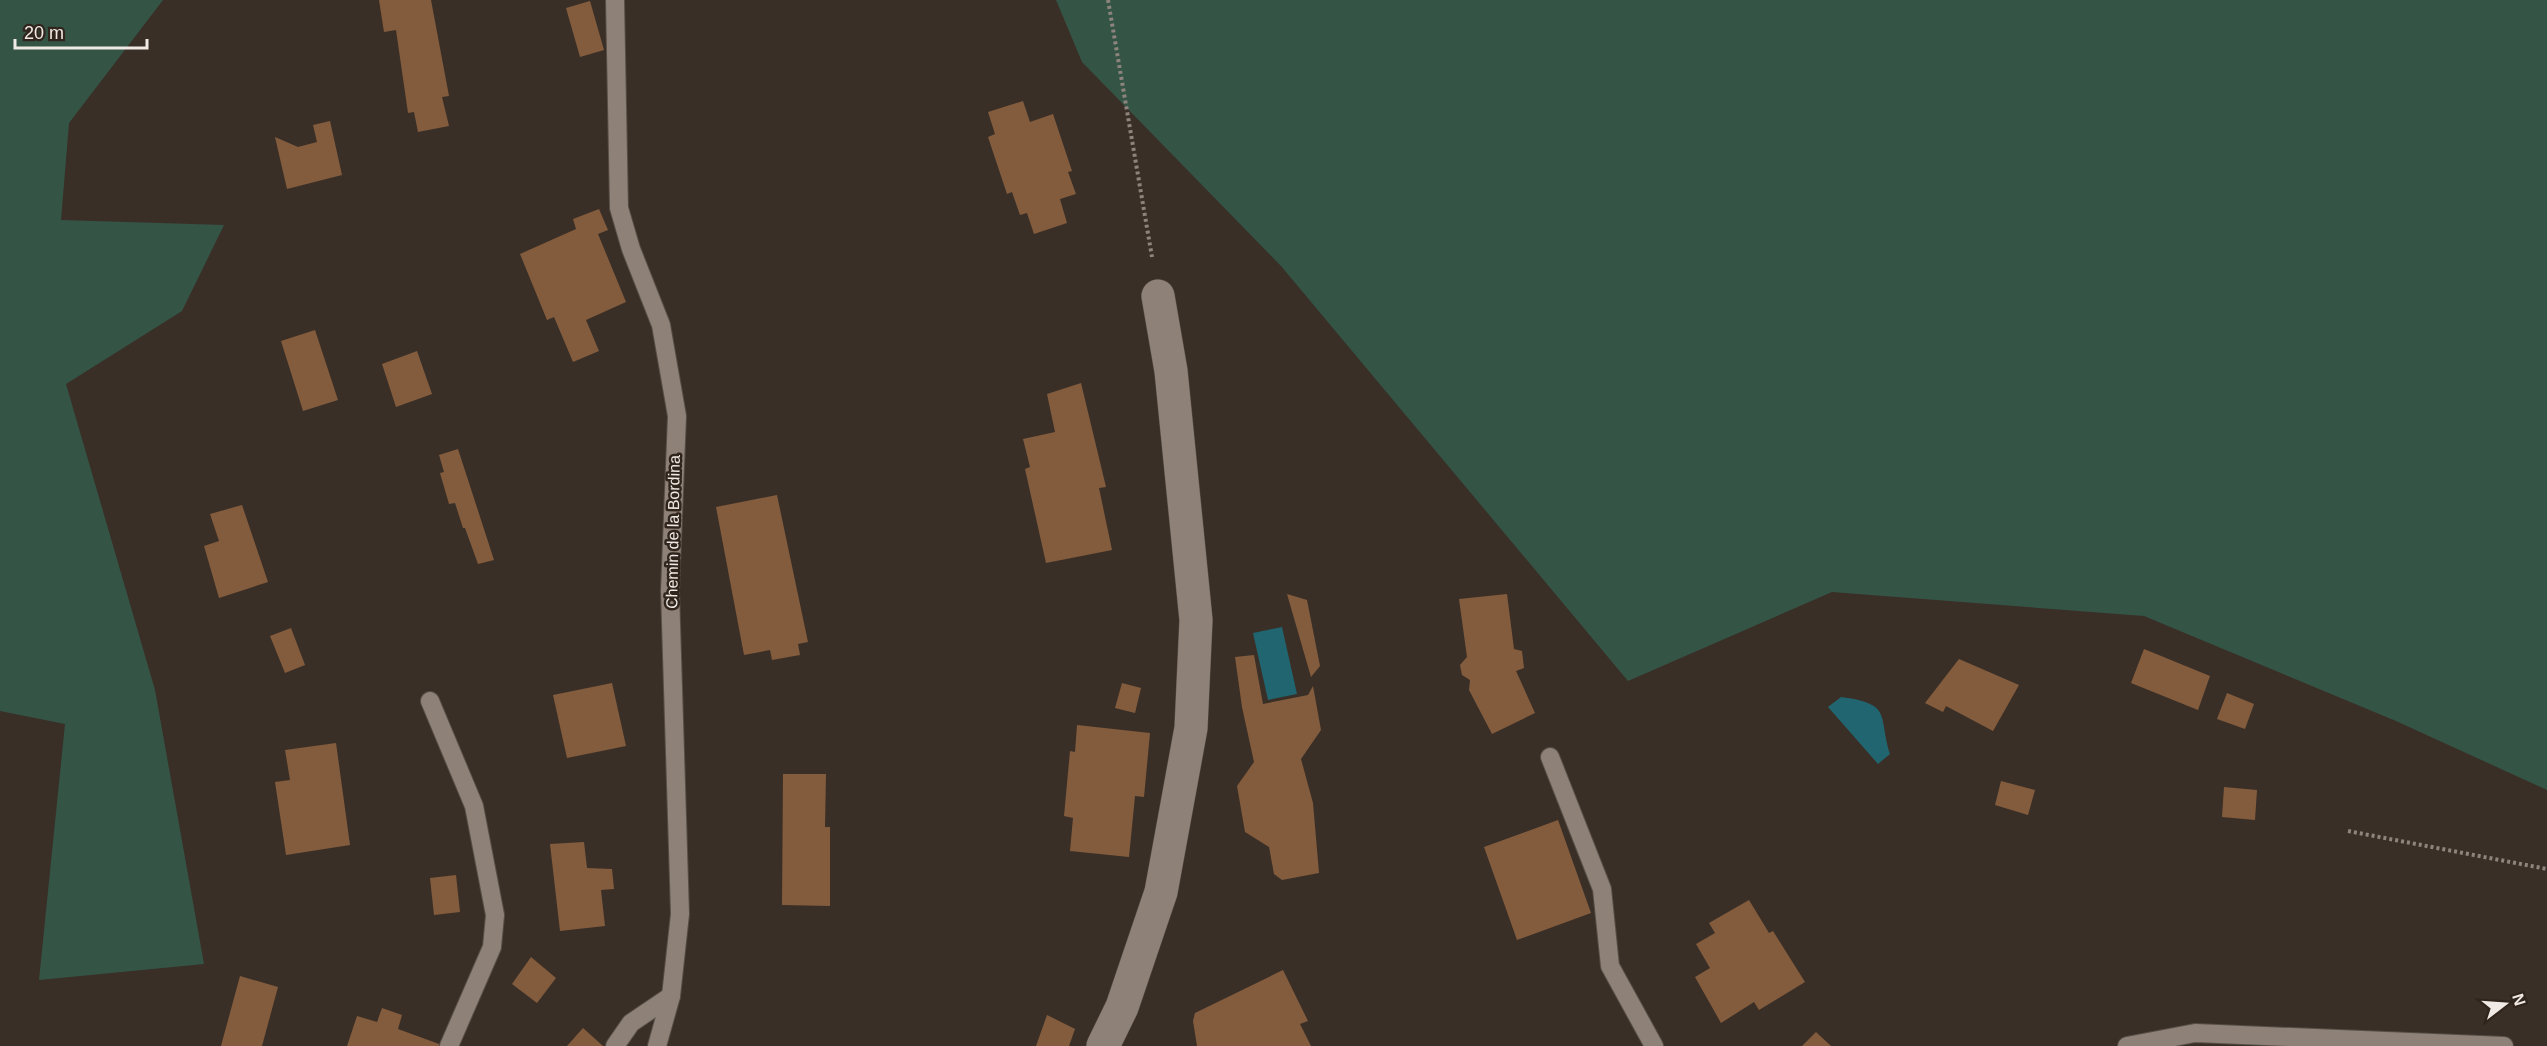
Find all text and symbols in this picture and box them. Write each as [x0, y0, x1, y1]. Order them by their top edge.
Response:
scale bar [15, 12, 147, 50]
text: 20 m [24, 23, 64, 43]
street label: Chemin de la Bordina [663, 455, 683, 609]
north arrow [2475, 974, 2535, 1034]
text: N [2509, 992, 2529, 1008]

